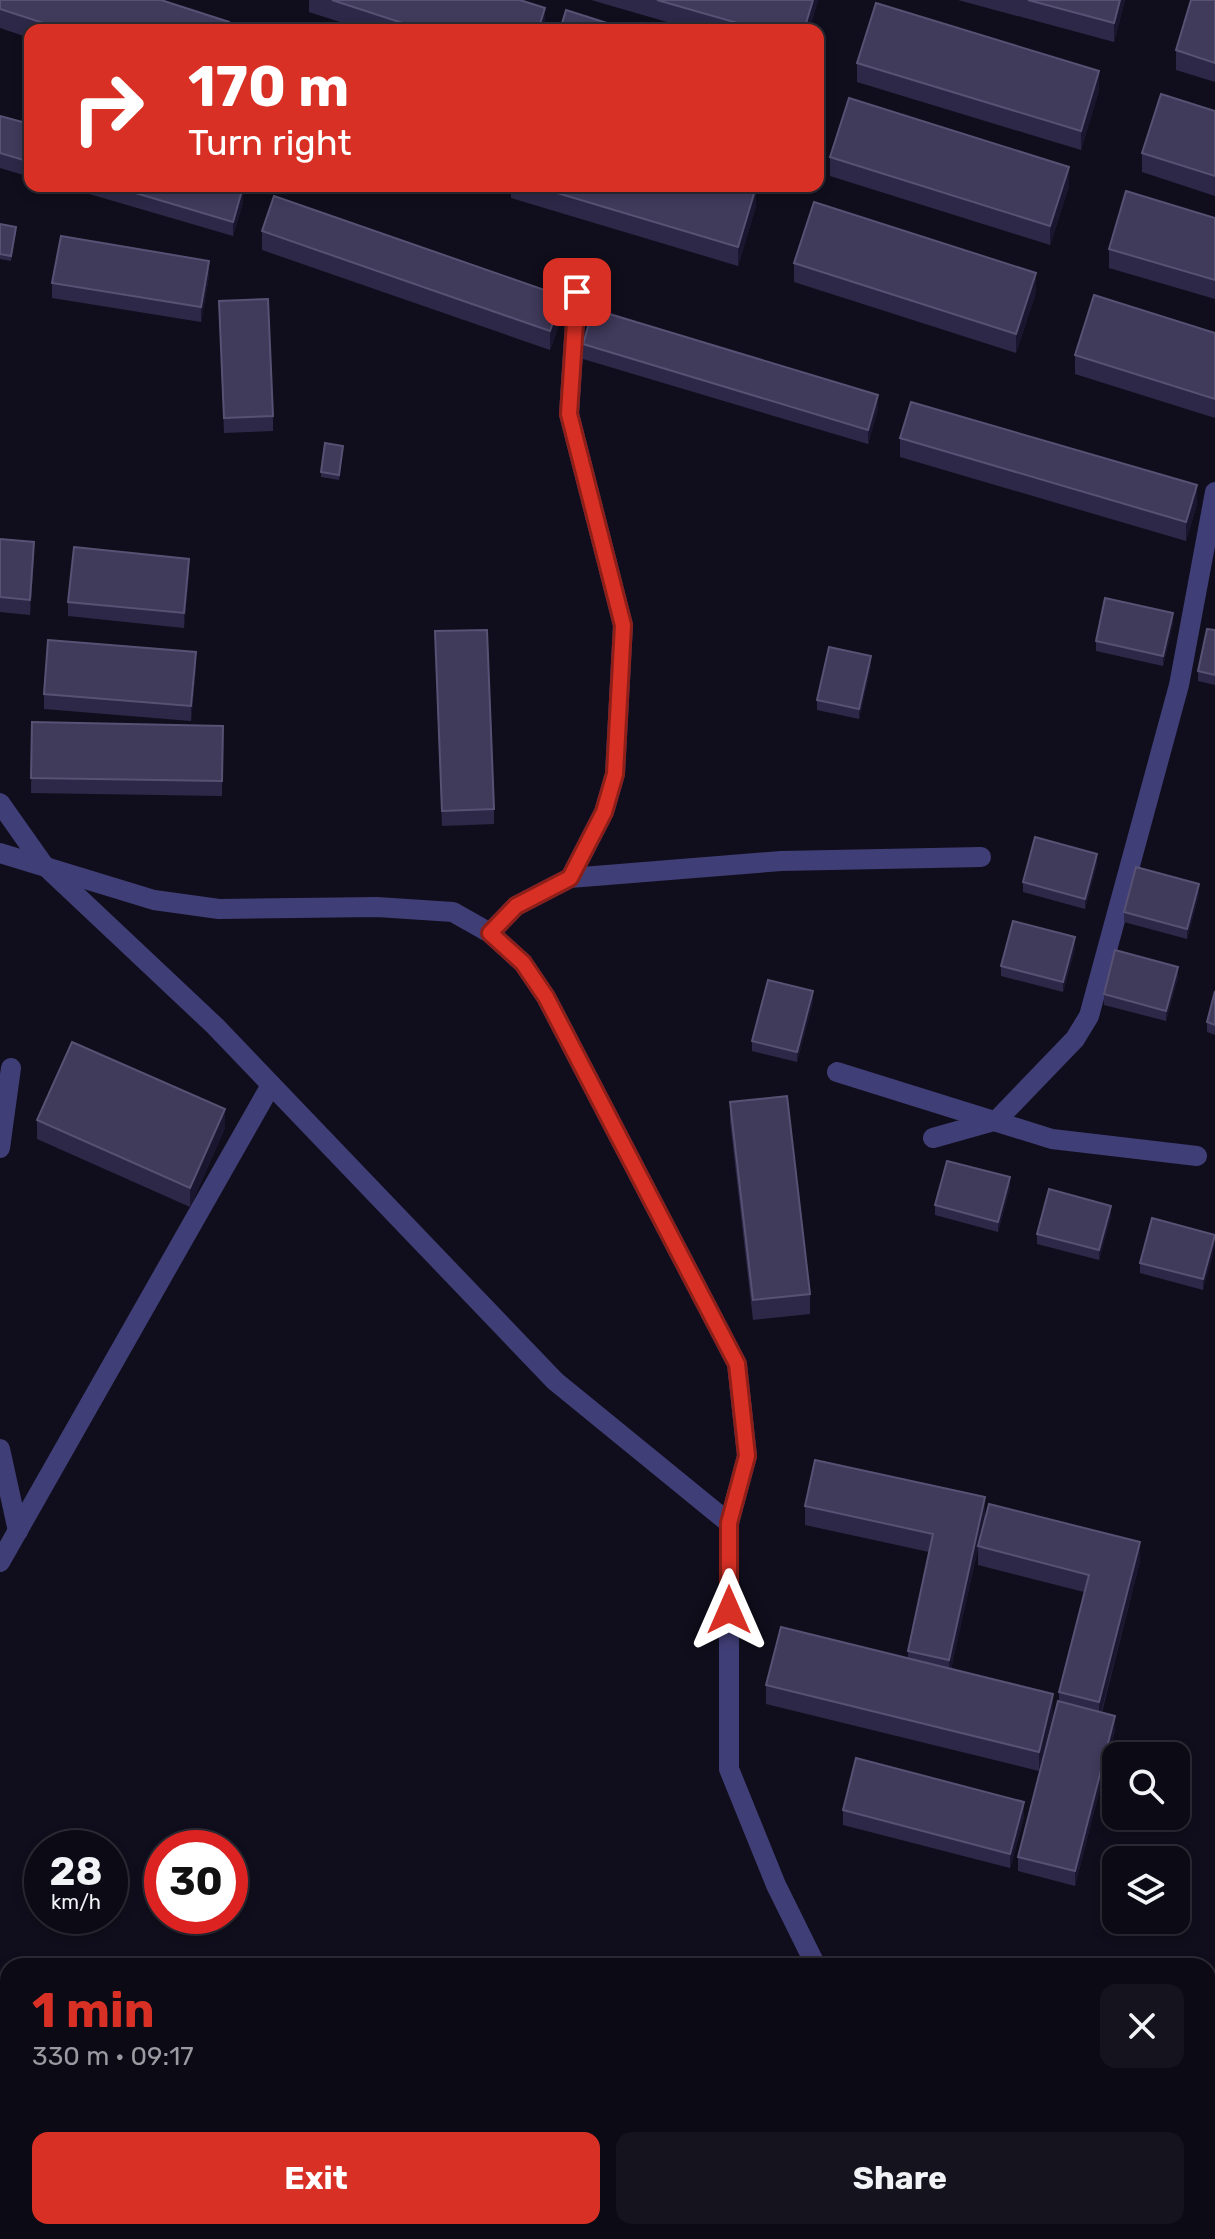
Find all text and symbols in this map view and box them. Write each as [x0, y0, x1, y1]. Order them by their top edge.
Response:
text: 170 m [188, 54, 349, 120]
icon: right [56, 56, 160, 160]
text: Turn right [188, 121, 352, 164]
pin [543, 258, 611, 326]
icon: arrive [555, 270, 599, 314]
position arrow [687, 1568, 771, 1652]
map controls [1102, 1742, 1190, 1934]
button: search [1102, 1742, 1190, 1830]
speed limit sign: 30 [144, 1830, 248, 1934]
button: layers [1102, 1846, 1190, 1934]
text: 28 [49, 1848, 103, 1895]
text: km/h [51, 1890, 101, 1914]
text: 1 min [32, 1982, 155, 2039]
button: close [1100, 1984, 1184, 2068]
text: 330 m · 09:17 [32, 2041, 194, 2072]
button: Exit [32, 2132, 600, 2224]
button: Share [616, 2132, 1184, 2224]

